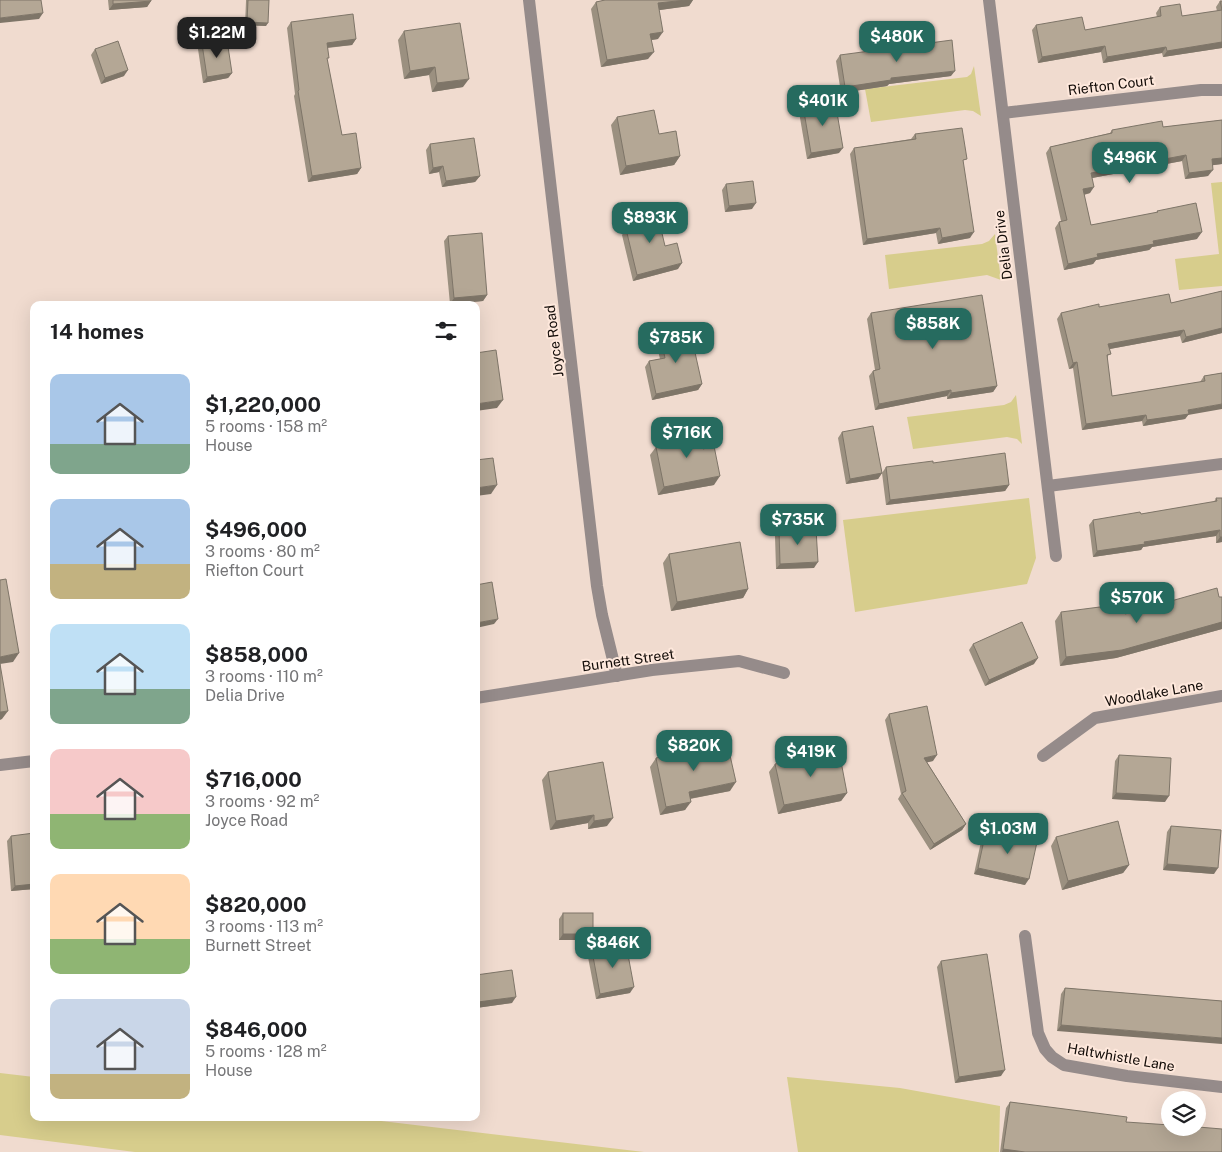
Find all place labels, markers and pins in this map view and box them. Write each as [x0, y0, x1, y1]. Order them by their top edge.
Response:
pin: $1.22M [176, 17, 258, 59]
pin: $480K [862, 20, 932, 63]
pin: $401K [788, 84, 858, 127]
pin: $496K [1095, 142, 1165, 184]
pin: $893K [615, 202, 685, 244]
pin: $858K [898, 308, 968, 350]
pin: $785K [641, 322, 711, 364]
pin: $716K [652, 416, 722, 459]
pin: $735K [763, 504, 833, 546]
pin: $570K [1102, 582, 1172, 624]
pin: $820K [659, 730, 729, 772]
pin: $419K [776, 736, 846, 778]
pin: $1.03M [967, 812, 1049, 855]
pin: $846K [578, 926, 648, 969]

